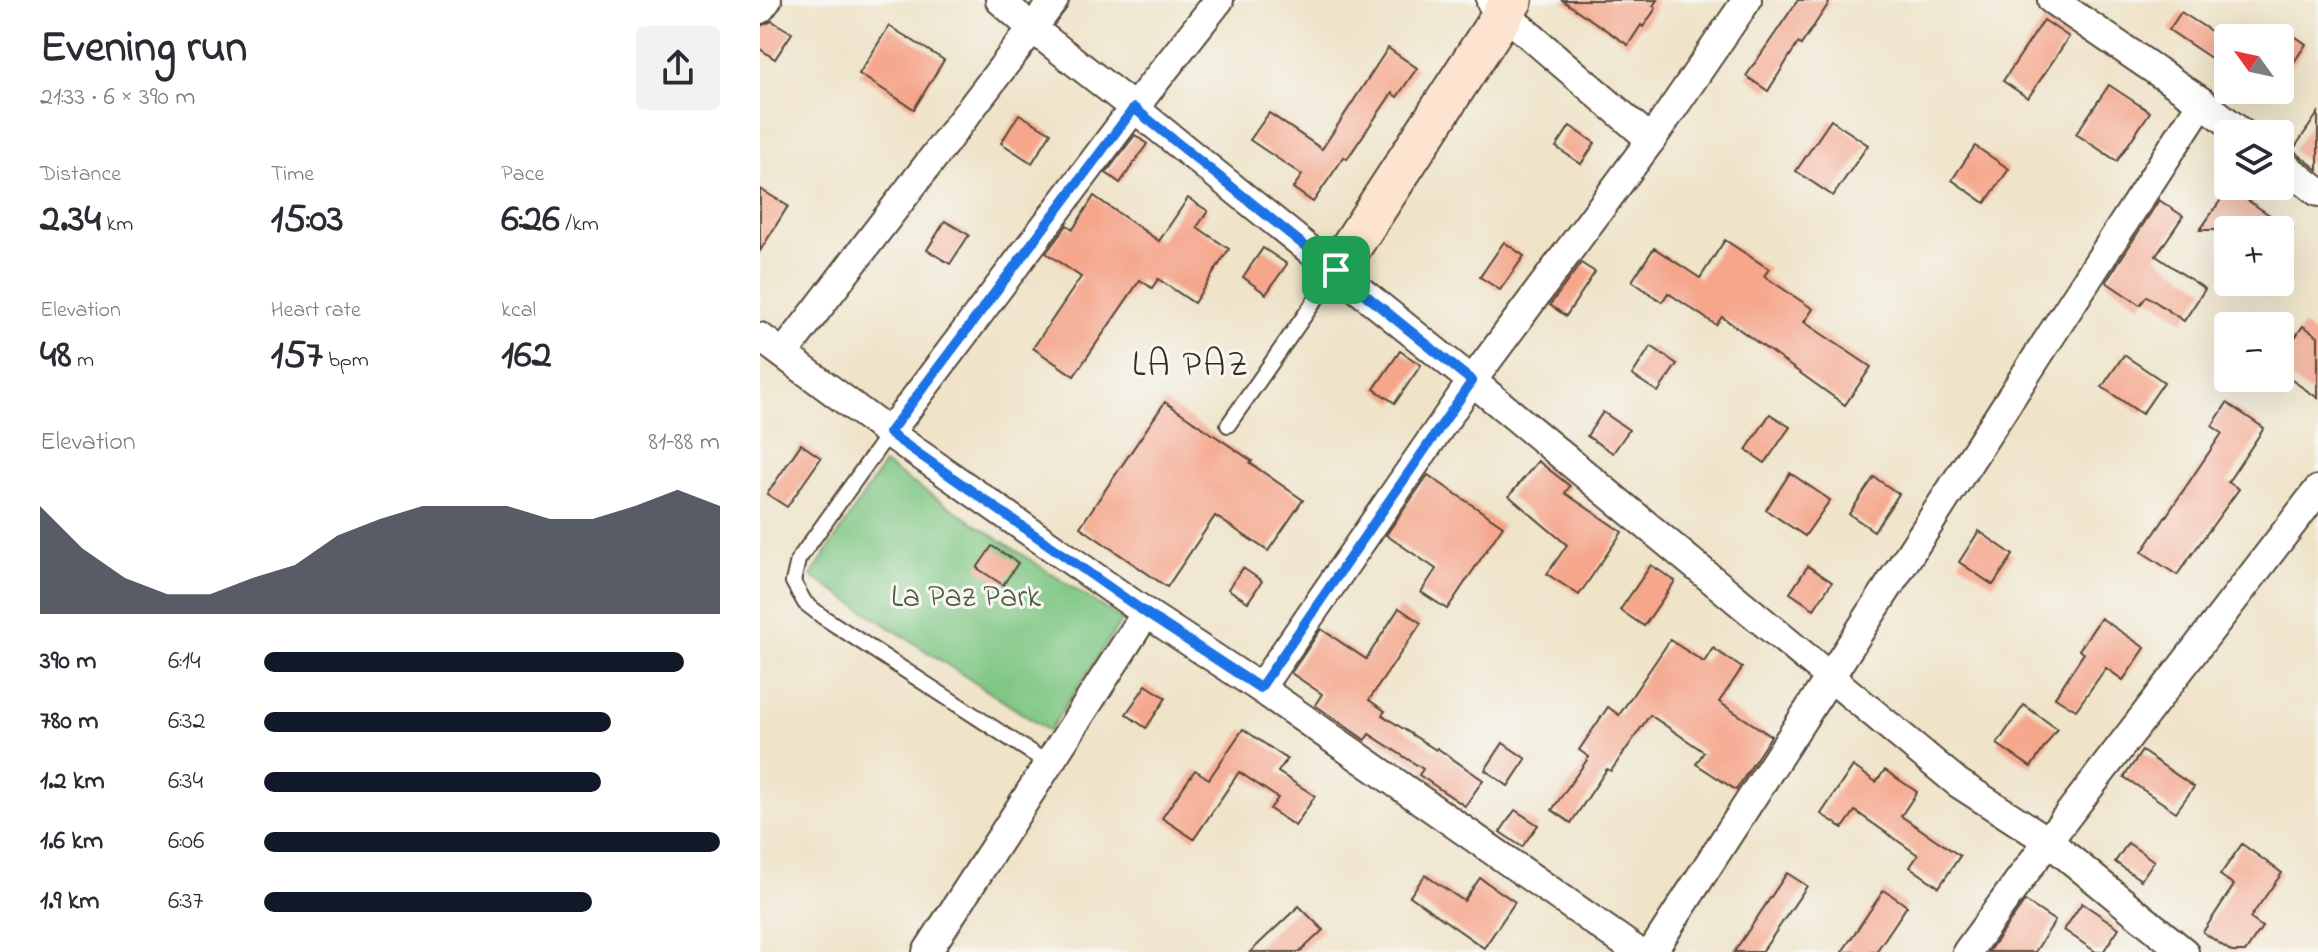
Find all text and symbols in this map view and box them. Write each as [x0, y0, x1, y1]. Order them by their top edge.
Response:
text: Evening run [40, 17, 247, 81]
north arrow [2214, 24, 2294, 104]
map controls [2214, 24, 2294, 392]
button: share [636, 26, 720, 110]
text: 21:33 · 6 × 390 m [40, 79, 195, 117]
button: layers [2214, 120, 2294, 200]
text: Distance [40, 159, 121, 191]
text: Time [271, 159, 314, 191]
text: Pace [501, 159, 544, 191]
text: 2.34 [40, 191, 101, 250]
text: 15:03 [271, 191, 343, 250]
text: 6:26 [501, 191, 560, 250]
text: km [101, 209, 133, 241]
text: /km [560, 209, 599, 241]
button: + [2214, 216, 2294, 296]
pin [1302, 236, 1370, 304]
icon: arrive [1314, 248, 1358, 292]
text: Elevation [40, 295, 121, 327]
text: Heart rate [271, 295, 361, 327]
text: kcal [501, 295, 536, 327]
button: − [2214, 312, 2294, 392]
text: 48 [40, 327, 71, 386]
text: 157 [271, 327, 323, 386]
text: 162 [501, 327, 552, 386]
district label: LA PAZ [1132, 340, 1250, 393]
text: m [71, 345, 94, 377]
text: bpm [323, 345, 369, 377]
text: Elevation [40, 424, 136, 462]
text: 81–88 m [648, 424, 720, 462]
park label: La Paz Park [891, 575, 1042, 622]
text: 390 m [40, 643, 96, 681]
text: 6:14 [168, 643, 201, 681]
text: 780 m [40, 703, 98, 741]
text: 6:32 [168, 703, 205, 741]
text: 1.2 km [40, 763, 105, 801]
text: 6:34 [168, 763, 203, 801]
text: 1.6 km [40, 823, 103, 861]
text: 6:06 [168, 823, 204, 861]
text: 1.9 km [40, 883, 99, 921]
text: 6:37 [168, 883, 203, 921]

